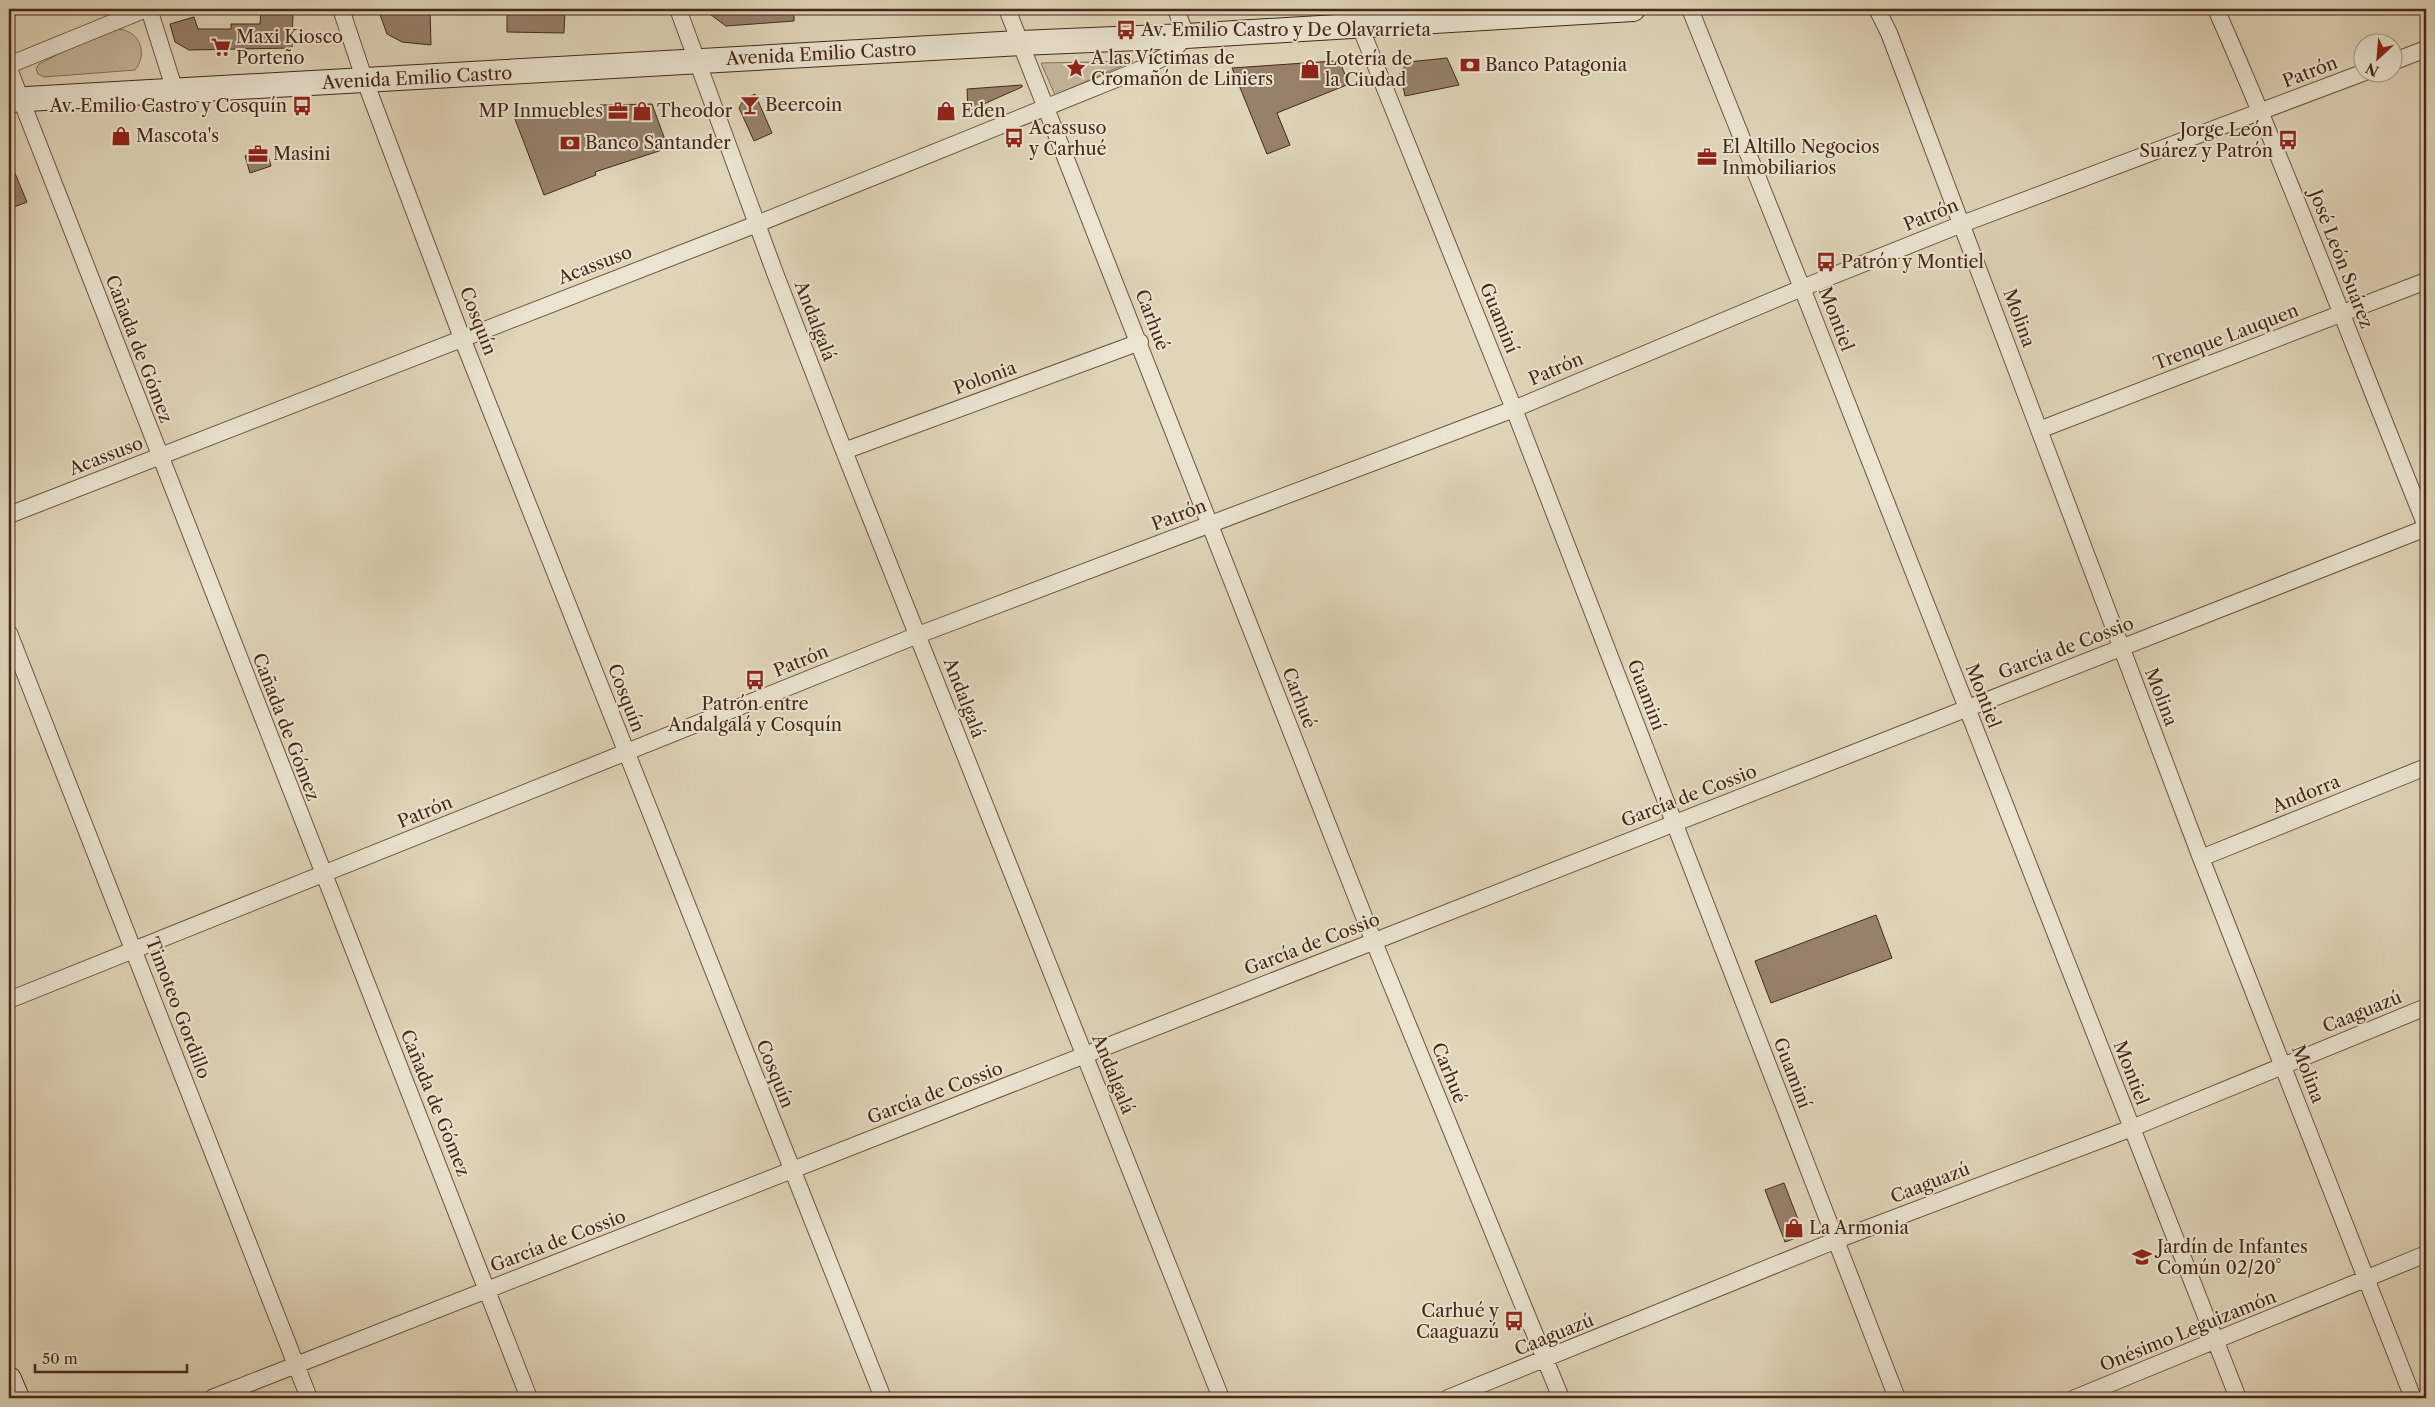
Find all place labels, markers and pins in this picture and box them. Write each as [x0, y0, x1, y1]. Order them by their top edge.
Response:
bus stop icon: Av. Emilio Castro y De Olavarrieta [1115, 19, 1137, 41]
place label: Av. Emilio Castro y De Olavarrieta [1140, 19, 1432, 41]
place label: Maxi Kiosco Porteño [236, 26, 343, 69]
supermarket icon: Maxi Kiosco Porteño [210, 36, 232, 58]
place label: A las Víctimas de Cromañón de Liniers [1090, 47, 1273, 90]
place label: Lotería de la Ciudad [1325, 48, 1412, 91]
bank icon: Banco Patagonia [1459, 54, 1481, 76]
place label: Banco Patagonia [1485, 54, 1628, 76]
place icon: A las Víctimas de Cromañón de Liniers [1065, 57, 1087, 79]
shop icon: Lotería de la Ciudad [1299, 58, 1321, 80]
bar icon: Beercoin [739, 94, 761, 116]
place label: Beercoin [765, 94, 842, 116]
place label: Av. Emilio Castro y Cosquín [48, 95, 287, 117]
bus stop icon: Av. Emilio Castro y Cosquín [291, 95, 313, 117]
place label: MP Inmuebles [479, 100, 603, 122]
office icon: MP Inmuebles [607, 100, 629, 122]
shop icon: Theodor [631, 100, 653, 122]
place label: Theodor [657, 100, 733, 122]
shop icon: Eden [935, 100, 957, 122]
place label: Eden [961, 100, 1006, 122]
place label: Acassuso y Carhué [1028, 117, 1107, 160]
place label: Jorge León Suárez y Patrón [2139, 119, 2273, 162]
shop icon: Mascota's [110, 125, 132, 147]
place label: Mascota's [136, 125, 219, 147]
bus stop icon: Acassuso y Carhué [1003, 127, 1025, 149]
bus stop icon: Jorge León Suárez y Patrón [2277, 129, 2299, 151]
bank icon: Banco Santander [559, 132, 581, 154]
place label: Banco Santander [585, 132, 731, 154]
place label: El Altillo Negocios Inmobiliarios [1722, 136, 1880, 179]
office icon: Masini [247, 143, 269, 165]
place label: Masini [273, 143, 331, 165]
office icon: El Altillo Negocios Inmobiliarios [1696, 146, 1718, 168]
bus stop icon: Patrón y Montiel [1815, 251, 1837, 273]
place label: Patrón y Montiel [1841, 251, 1984, 273]
bus stop icon: Patrón entre Andalgalá y Cosquín [744, 669, 766, 691]
place label: Patrón entre Andalgalá y Cosquín [667, 693, 842, 736]
shop icon: La Armonia [1783, 1217, 1805, 1239]
place label: La Armonia [1809, 1217, 1910, 1239]
place label: Jardín de Infantes Común 02/20° [2154, 1236, 2308, 1279]
school or university icon: Jardín de Infantes Común 02/20° [2131, 1246, 2153, 1268]
place label: Carhué y Caaguazú [1416, 1300, 1500, 1343]
bus stop icon: Carhué y Caaguazú [1503, 1310, 1525, 1332]

